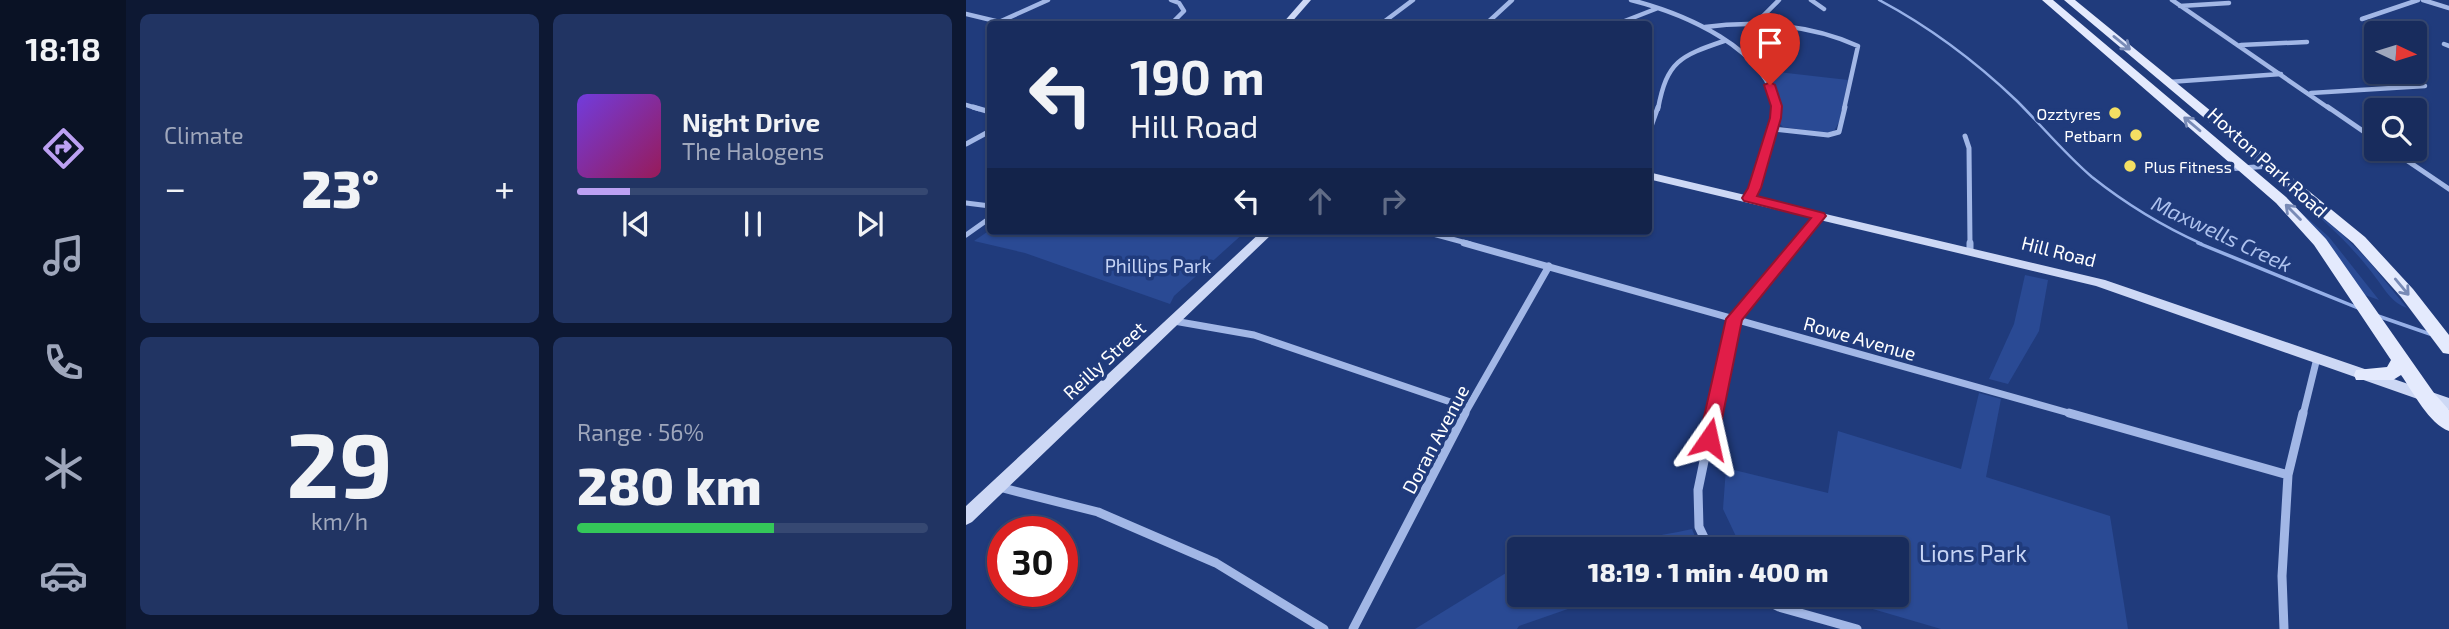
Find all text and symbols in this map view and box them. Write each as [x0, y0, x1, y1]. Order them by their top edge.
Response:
pin [1740, 13, 1800, 85]
north arrow [2364, 21, 2427, 84]
map controls [2364, 21, 2427, 161]
icon: arrive [1751, 24, 1789, 62]
text: 18:18 [25, 29, 101, 67]
one-way arrow [2112, 36, 2130, 51]
text: 190 m [1130, 46, 1265, 105]
icon: left [1015, 49, 1106, 140]
button: search [2364, 98, 2427, 161]
street label: Hoxton Park Road [2203, 102, 2333, 222]
place label: Ozztyres [2037, 104, 2101, 123]
marker: Ozztyres [2107, 105, 2123, 121]
text: Night Drive [682, 106, 820, 137]
text: Hill Road [1130, 106, 1258, 144]
one-way arrow [2183, 116, 2201, 132]
text: Climate [164, 121, 244, 149]
icon: directions [39, 124, 88, 173]
place label: Petbarn [2064, 126, 2122, 145]
marker: Petbarn [2128, 127, 2144, 143]
text: The Halogens [682, 137, 824, 165]
text: 23° [301, 156, 379, 218]
place label: Plus Fitness [2144, 157, 2232, 176]
marker: Plus Fitness [2122, 158, 2138, 174]
text: − [164, 164, 186, 210]
text: + [494, 164, 515, 210]
icon: left [1228, 182, 1266, 220]
icon: ahead [1301, 182, 1339, 220]
icon: right [1374, 182, 1412, 220]
water label: Maxwells Creek [2148, 190, 2296, 276]
one-way arrow [2285, 204, 2302, 221]
icon: previous [617, 205, 655, 243]
icon: pause [734, 205, 772, 243]
icon: next [851, 205, 889, 243]
icon: music [39, 231, 88, 280]
street label: Hill Road [2019, 231, 2099, 271]
park label: Phillips Park [1105, 254, 1212, 277]
one-way arrow [2394, 277, 2409, 295]
street label: Rowe Avenue [1801, 311, 1919, 365]
street label: Reilly Street [1058, 316, 1150, 404]
icon: phone [39, 338, 88, 387]
street label: Doran Avenue [1397, 381, 1473, 497]
position arrow [1672, 402, 1746, 476]
text: 29 [286, 407, 393, 516]
text: Range · 56% [577, 418, 704, 446]
icon: climate [39, 444, 88, 493]
text: 280 km [577, 453, 762, 515]
text: km/h [311, 507, 368, 535]
speed limit sign: 30 [987, 516, 1078, 607]
park label: Lions Park [1919, 539, 2027, 567]
icon: car [39, 551, 88, 600]
text: 18:19 · 1 min · 400 m [1588, 556, 1828, 587]

